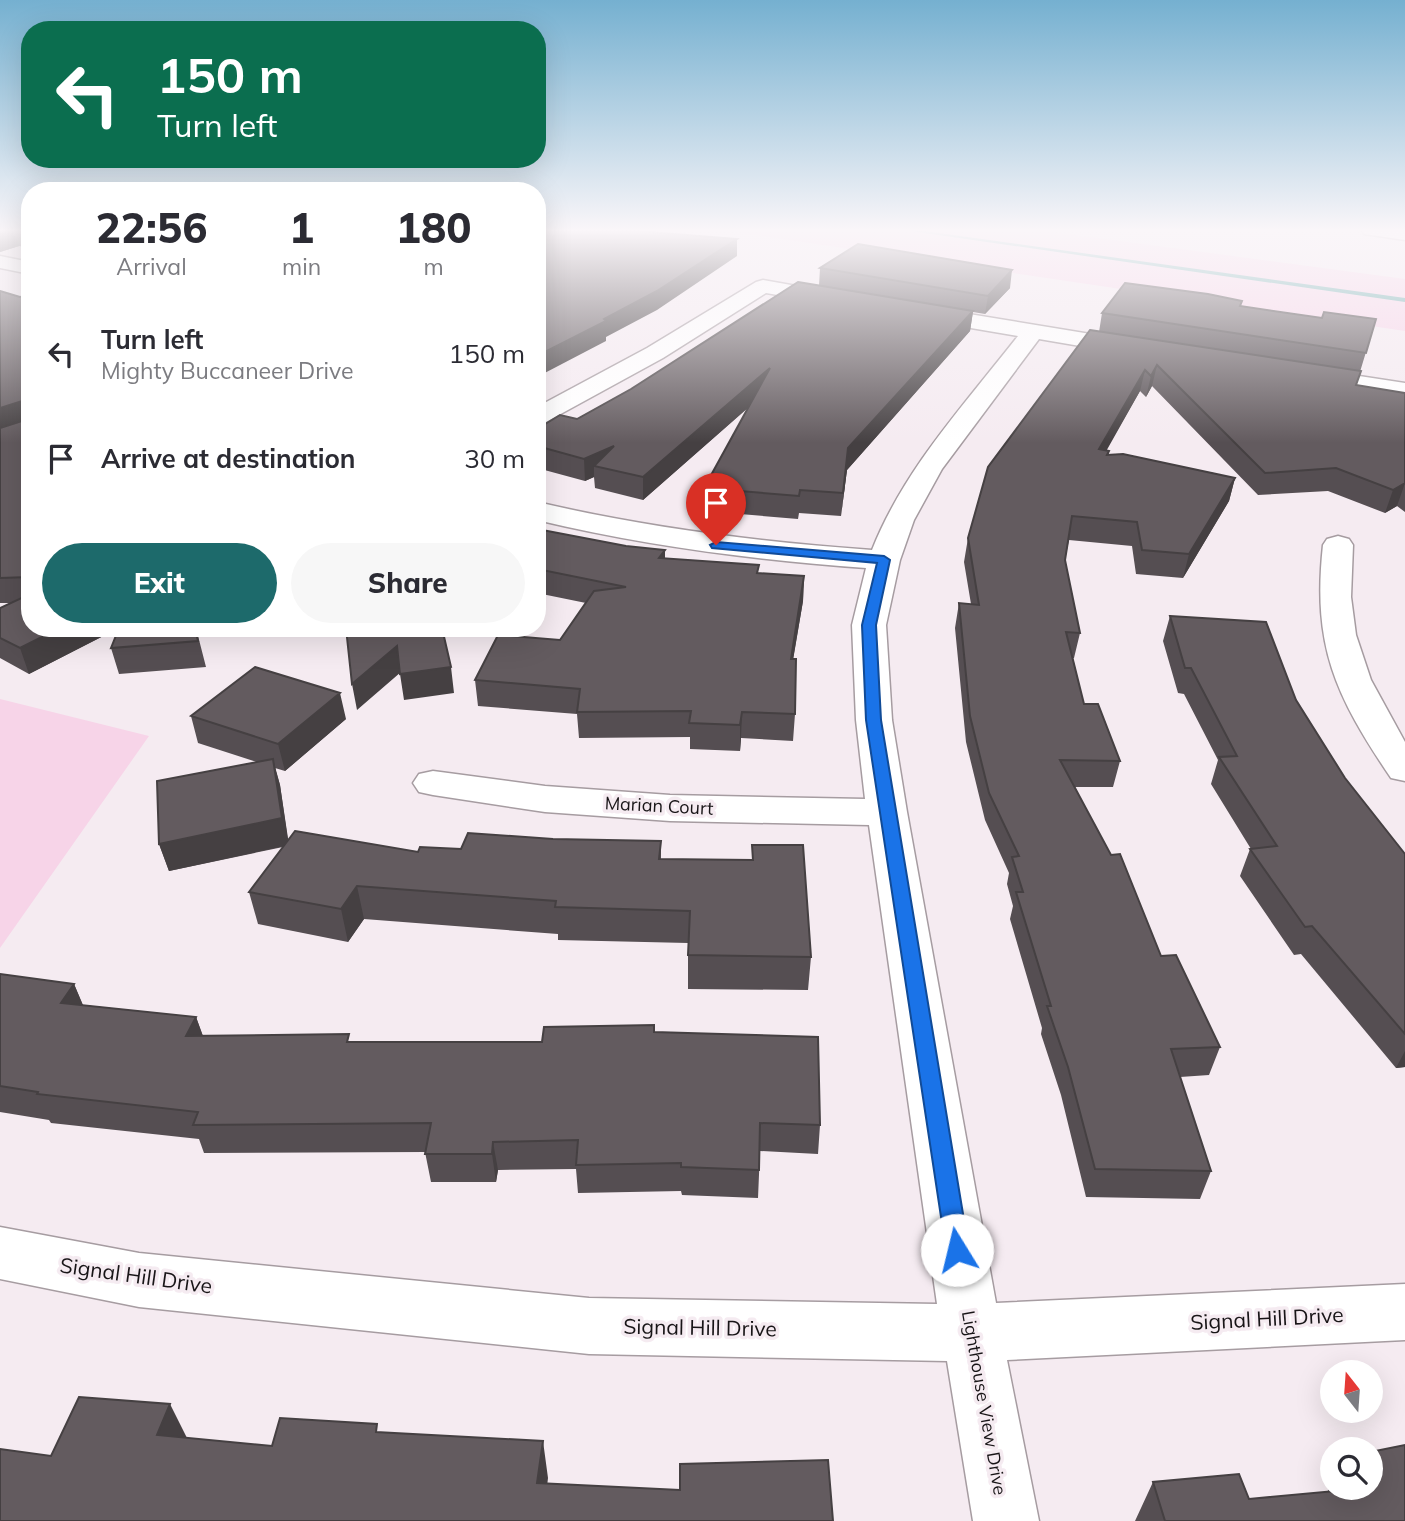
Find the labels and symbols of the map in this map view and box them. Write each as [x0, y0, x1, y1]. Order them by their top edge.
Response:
pin [686, 473, 746, 545]
street label: Marian Court [604, 791, 714, 820]
position arrow [920, 1213, 994, 1287]
street label: Signal Hill Drive [58, 1251, 214, 1299]
street label: Signal Hill Drive [1190, 1301, 1344, 1335]
street label: Lighthouse View Drive [957, 1309, 1012, 1497]
street label: Signal Hill Drive [623, 1313, 777, 1341]
north arrow [1320, 1360, 1382, 1423]

